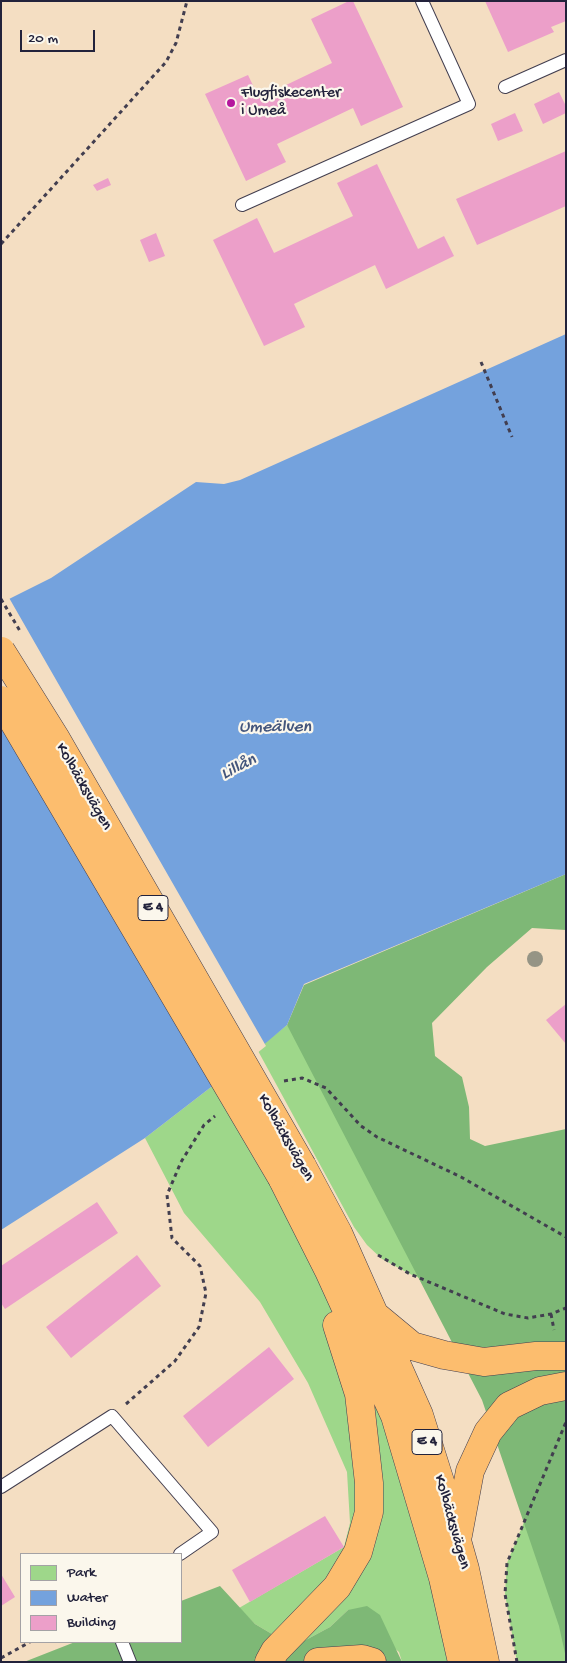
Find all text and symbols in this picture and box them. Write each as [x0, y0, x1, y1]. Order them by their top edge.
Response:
scale bar [22, 20, 98, 52]
text: 20 m [28, 30, 58, 48]
place label: Flugfiskecenter i Umeå [241, 84, 341, 122]
marker: Flugfiskecenter i Umeå [225, 97, 237, 109]
water label: Umeälven [239, 717, 311, 739]
street label: Kolbäcksvägen [50, 740, 116, 834]
water label: Lillån [218, 750, 260, 786]
road number: E 4 [138, 896, 168, 920]
street label: Kolbäcksvägen [252, 1091, 318, 1185]
road number: E 4 [412, 1430, 442, 1454]
street label: Kolbäcksvägen [428, 1473, 474, 1571]
legend [20, 1553, 182, 1643]
text: Park [67, 1564, 96, 1582]
text: Water [67, 1589, 107, 1607]
text: Building [67, 1614, 116, 1632]

